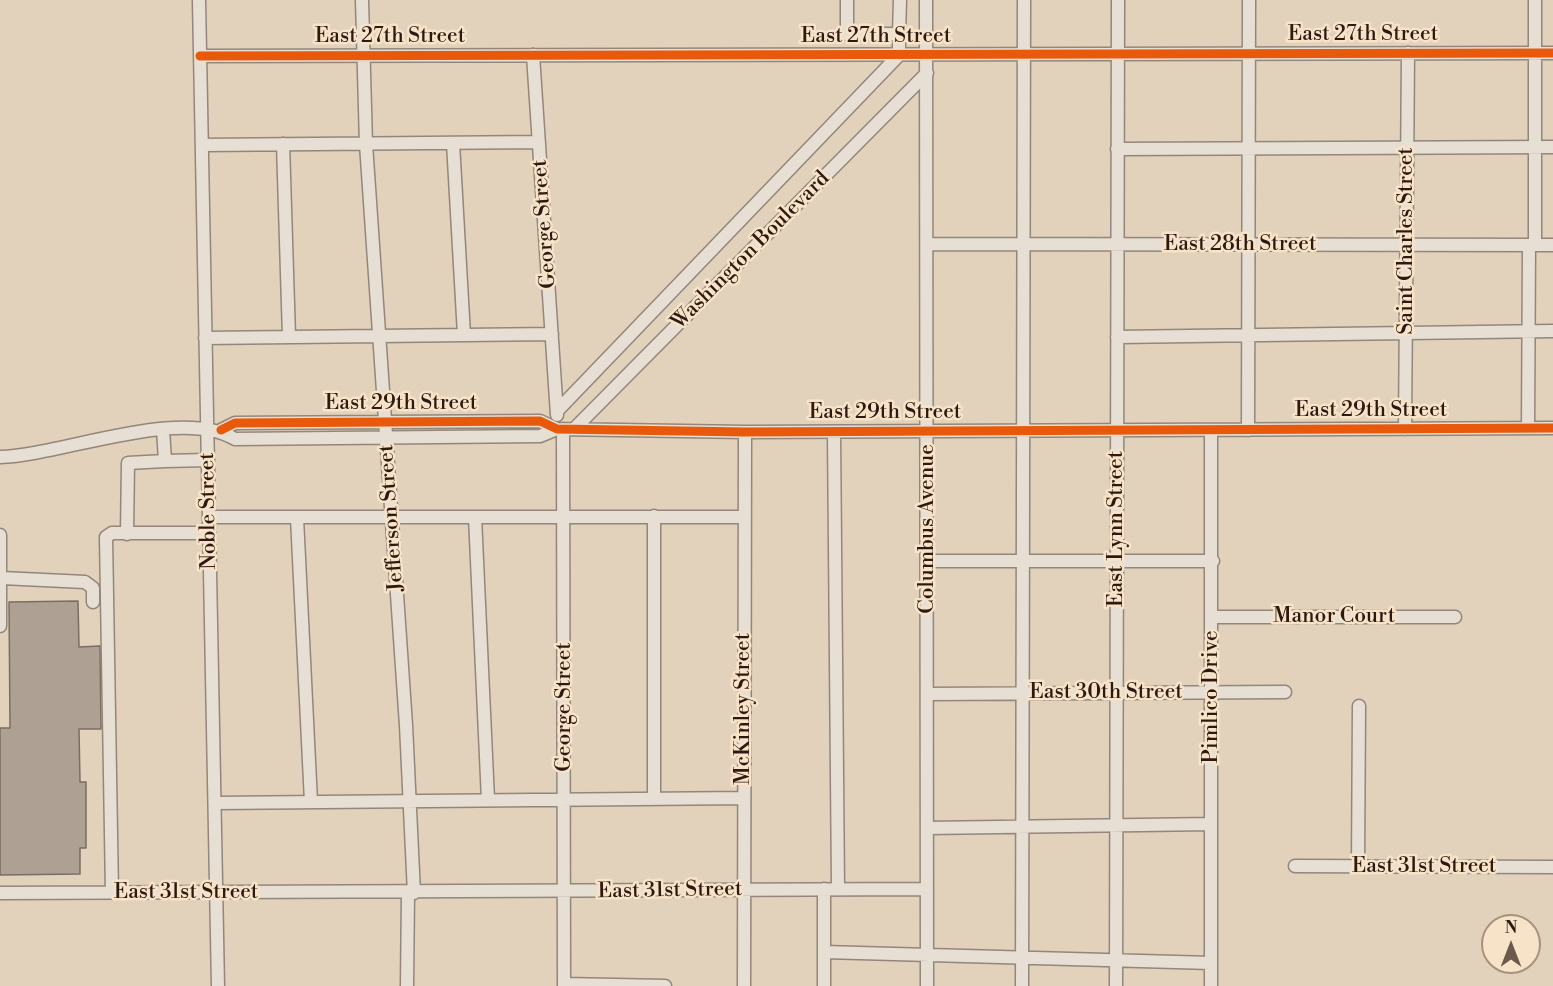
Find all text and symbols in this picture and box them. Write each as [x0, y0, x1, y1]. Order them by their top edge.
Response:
street label: East 27th Street [1288, 22, 1438, 48]
street label: East 27th Street [315, 24, 465, 50]
street label: East 27th Street [801, 24, 951, 50]
street label: Saint Charles Street [1394, 147, 1420, 335]
street label: George Street [528, 159, 562, 289]
street label: Washington Boulevard [667, 167, 835, 335]
street label: East 28th Street [1164, 232, 1316, 258]
street label: East 29th Street [325, 391, 477, 417]
street label: East 29th Street [1295, 398, 1447, 424]
street label: East 29th Street [809, 400, 961, 426]
street label: Jefferson Street [374, 444, 410, 592]
street label: Columbus Avenue [915, 444, 941, 614]
street label: East Lynn Street [1104, 451, 1130, 607]
street label: Noble Street [195, 452, 223, 570]
street label: Manor Court [1273, 604, 1395, 630]
street label: Pimlico Drive [1199, 630, 1225, 764]
street label: McKinley Street [731, 633, 757, 785]
street label: George Street [552, 642, 578, 772]
street label: East 30th Street [1029, 680, 1183, 706]
street label: East 31st Street [1352, 854, 1496, 880]
street label: East 31st Street [598, 877, 742, 905]
street label: East 31st Street [114, 880, 258, 906]
north arrow [1481, 914, 1541, 974]
text: N [1505, 918, 1517, 938]

